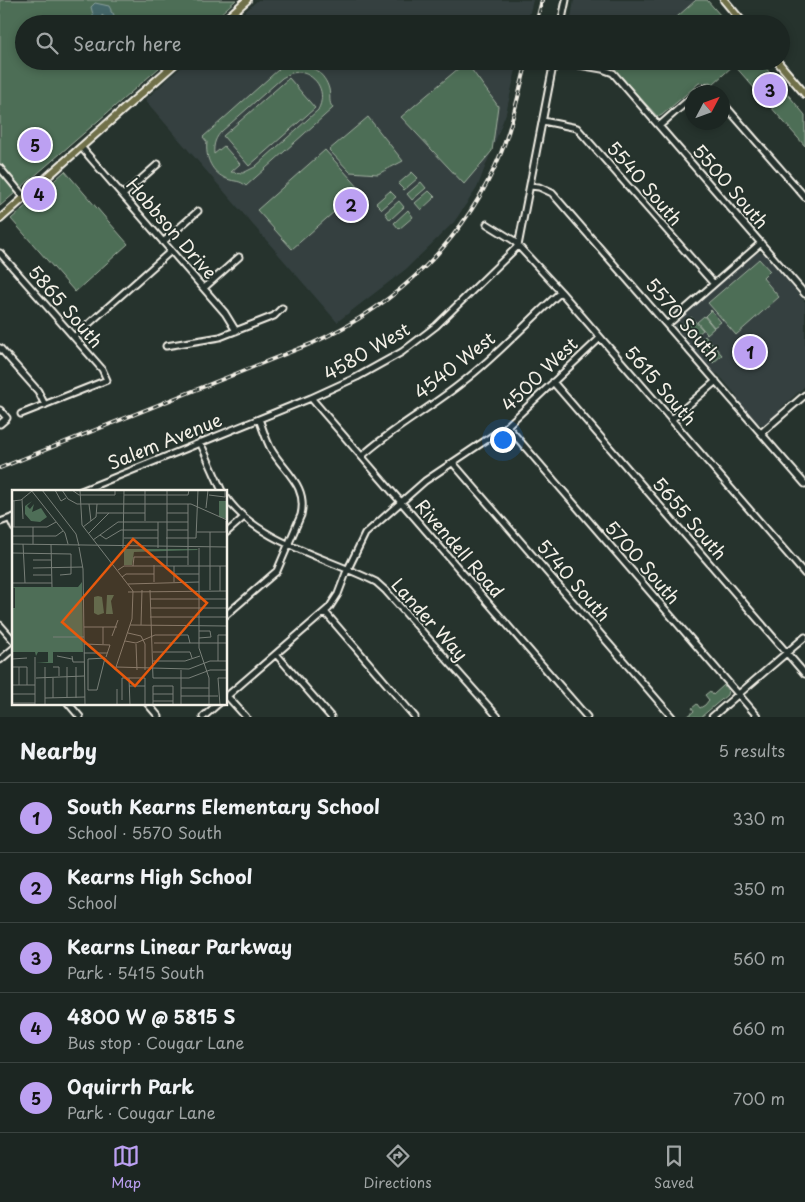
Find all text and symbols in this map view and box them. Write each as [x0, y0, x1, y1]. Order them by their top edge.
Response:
search box [15, 15, 790, 70]
icon: search [33, 29, 61, 57]
text: Search here [73, 29, 182, 57]
pin: 3 [754, 71, 786, 109]
north arrow [685, 85, 730, 130]
pin: 5 [19, 126, 51, 164]
street label: 5540 South [601, 135, 689, 231]
street label: 5500 South [687, 138, 776, 234]
street label: Hobbson Drive [120, 171, 224, 285]
pin: 4 [23, 175, 55, 213]
pin: 2 [335, 186, 367, 224]
street label: 5865 South [22, 259, 110, 353]
street label: 5570 South [640, 272, 727, 366]
street label: 4580 West [318, 315, 414, 386]
street label: 4540 West [408, 324, 500, 405]
street label: 4500 West [495, 330, 583, 417]
pin: 1 [734, 333, 766, 371]
street label: 5615 South [619, 339, 704, 431]
street label: Salem Avenue [103, 405, 226, 476]
your location [490, 427, 516, 453]
street label: 5655 South [647, 471, 734, 565]
inset map [12, 490, 228, 704]
street label: Rivendell Road [409, 493, 511, 603]
street label: 5700 South [599, 514, 687, 610]
street label: 5740 South [531, 533, 617, 627]
street label: Lander Way [385, 571, 475, 667]
text: Nearby [20, 734, 97, 766]
text: 5 results [718, 738, 785, 762]
text: South Kearns Elementary School [67, 792, 380, 820]
text: 1 [32, 806, 40, 830]
text: 330 m [732, 806, 785, 830]
text: School · 5570 South [67, 820, 222, 844]
text: Kearns High School [67, 862, 252, 890]
text: 2 [30, 876, 42, 900]
text: 350 m [733, 876, 785, 900]
text: School [67, 890, 117, 914]
text: Kearns Linear Parkway [67, 932, 292, 960]
text: 3 [31, 946, 41, 970]
text: 560 m [733, 946, 785, 970]
text: Park · 5415 South [67, 960, 204, 984]
text: 4800 W @ 5815 S [67, 1002, 235, 1030]
text: 4 [31, 1016, 41, 1040]
text: 660 m [732, 1016, 785, 1040]
text: Bus stop · Cougar Lane [67, 1030, 244, 1054]
text: Oquirrh Park [67, 1072, 194, 1100]
text: 5 [31, 1086, 41, 1110]
text: 700 m [733, 1086, 785, 1110]
text: Park · Cougar Lane [67, 1100, 216, 1124]
tab: Map [111, 1142, 141, 1193]
tab: Directions [364, 1142, 432, 1193]
tab: Saved [654, 1142, 694, 1193]

